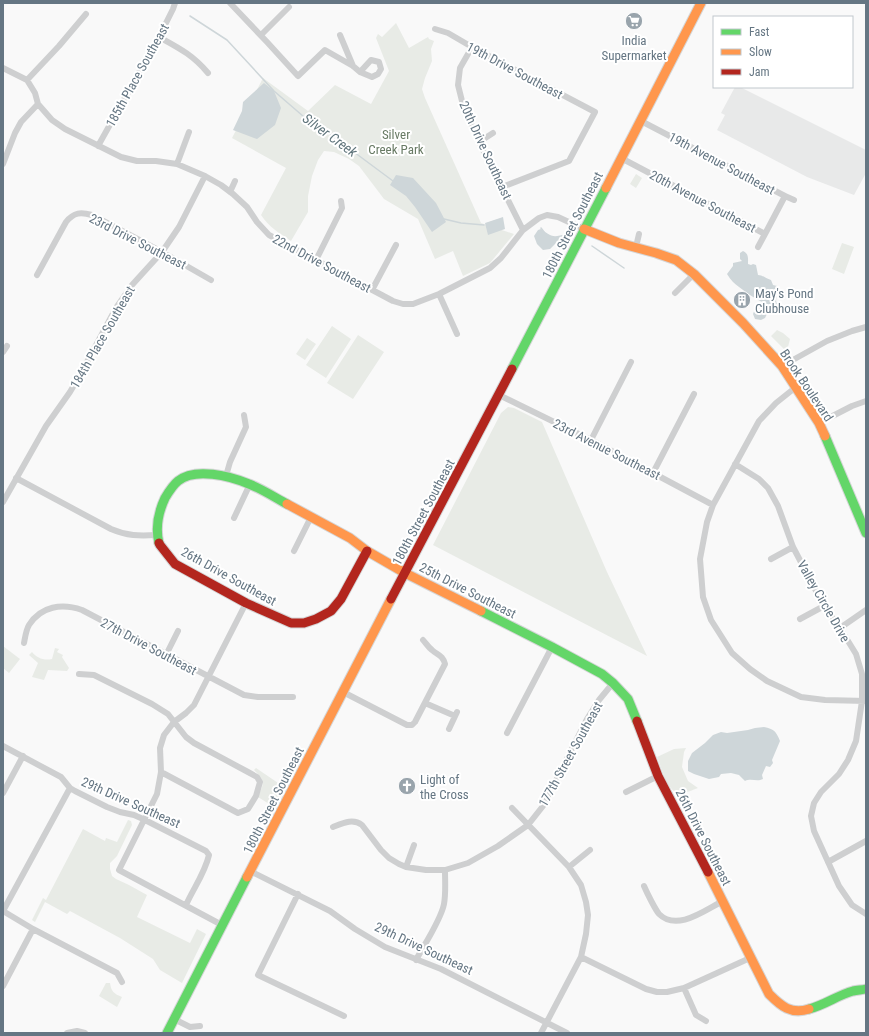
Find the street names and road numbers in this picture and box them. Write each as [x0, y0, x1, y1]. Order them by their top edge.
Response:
street label: 185th Place Southeast [103, 21, 172, 129]
street label: 19th Drive Southeast [464, 39, 565, 102]
street label: 20th Drive Southeast [456, 99, 515, 202]
street label: 19th Avenue Southeast [666, 129, 778, 198]
street label: 20th Avenue Southeast [647, 167, 759, 236]
street label: 180th Street Southeast [539, 169, 606, 281]
street label: 23rd Drive Southeast [87, 211, 189, 272]
street label: 22nd Drive Southeast [270, 231, 374, 296]
street label: 184th Place Southeast [67, 283, 138, 391]
street label: Brook Boulevard [777, 346, 836, 424]
street label: 23rd Avenue Southeast [551, 416, 663, 483]
street label: 180th Street Southeast [389, 457, 458, 568]
street label: 26th Drive Southeast [178, 544, 279, 609]
street label: Valley Circle Drive [794, 558, 853, 645]
street label: 25th Drive Southeast [417, 560, 519, 621]
street label: 27th Drive Southeast [98, 615, 199, 678]
street label: 177th Street Southeast [535, 699, 606, 809]
street label: 180th Street Southeast [240, 744, 307, 856]
street label: 29th Drive Southeast [79, 774, 183, 831]
street label: 26th Drive Southeast [673, 786, 735, 888]
street label: 29th Drive Southeast [372, 919, 475, 978]

